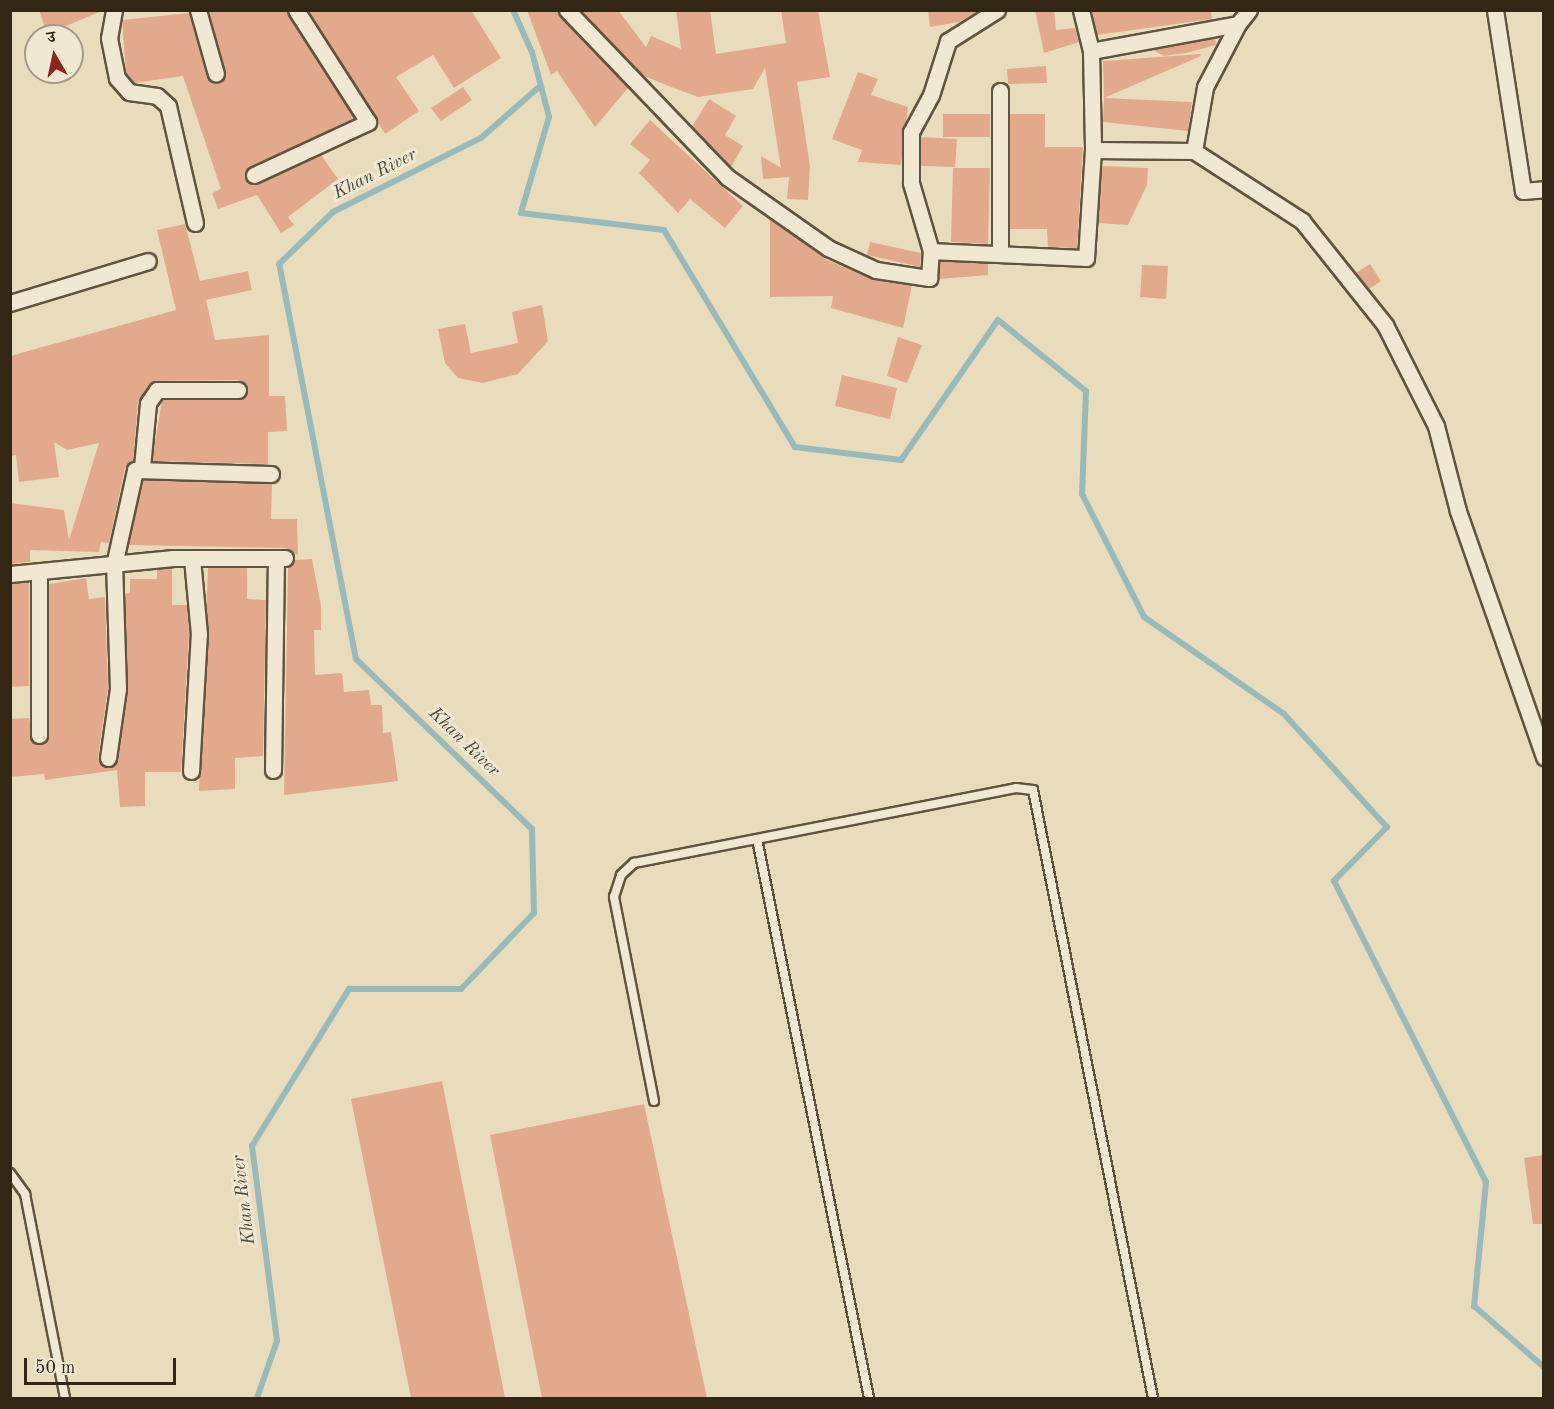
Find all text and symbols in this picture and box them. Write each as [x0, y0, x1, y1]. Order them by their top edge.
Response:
north arrow [24, 24, 84, 84]
text: उ [46, 30, 57, 47]
water label: Khan River [330, 144, 420, 204]
water label: Khan River [424, 703, 504, 781]
water label: Khan River [228, 1154, 260, 1246]
scale bar [27, 1346, 178, 1384]
text: 50 m [35, 1359, 75, 1377]

